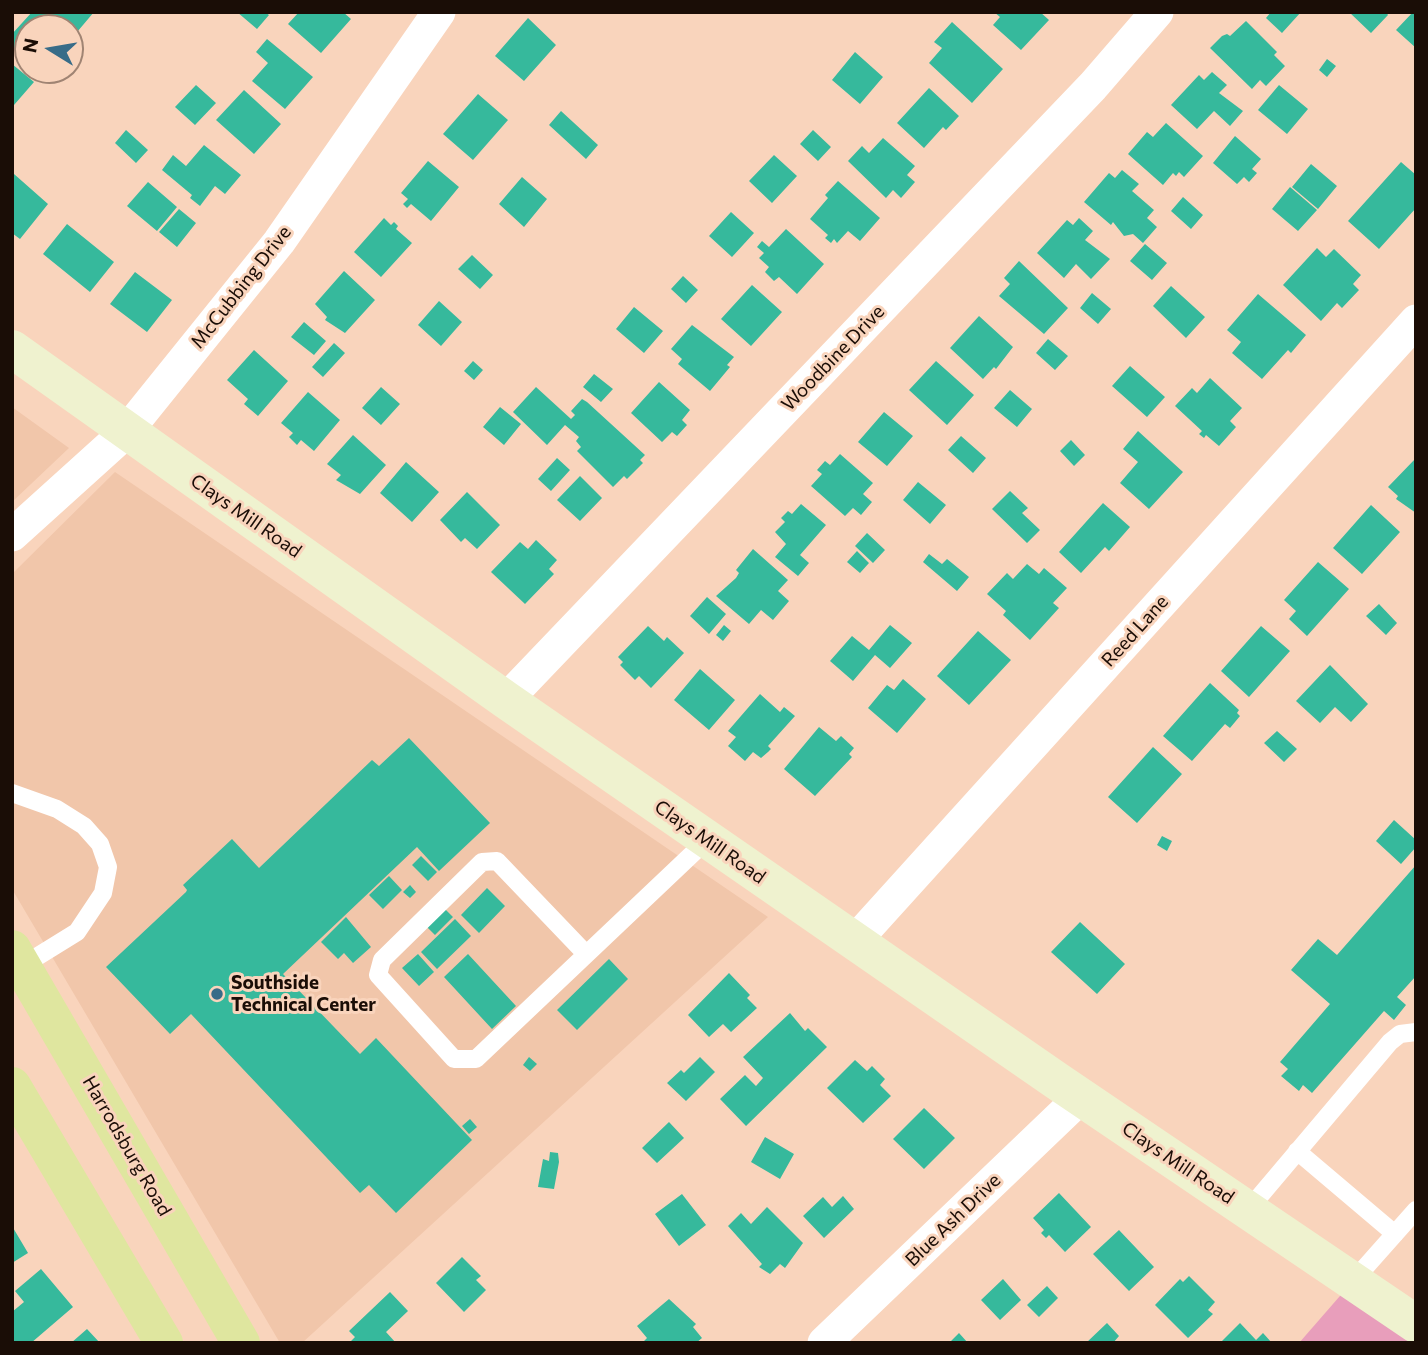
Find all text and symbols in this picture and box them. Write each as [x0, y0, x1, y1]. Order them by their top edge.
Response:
north arrow [14, 14, 84, 84]
text: N [17, 36, 43, 54]
street label: McCubbing Drive [186, 221, 296, 353]
street label: Woodbine Drive [777, 300, 889, 416]
street label: Clays Mill Road [186, 469, 306, 563]
street label: Reed Lane [1097, 590, 1173, 672]
street label: Clays Mill Road [650, 795, 770, 889]
place label: Southside Technical Center [231, 972, 376, 1016]
marker: Southside Technical Center [209, 986, 225, 1002]
street label: Harrodsburg Road [78, 1072, 176, 1220]
street label: Clays Mill Road [1118, 1117, 1238, 1209]
street label: Blue Ash Drive [901, 1169, 1005, 1271]

